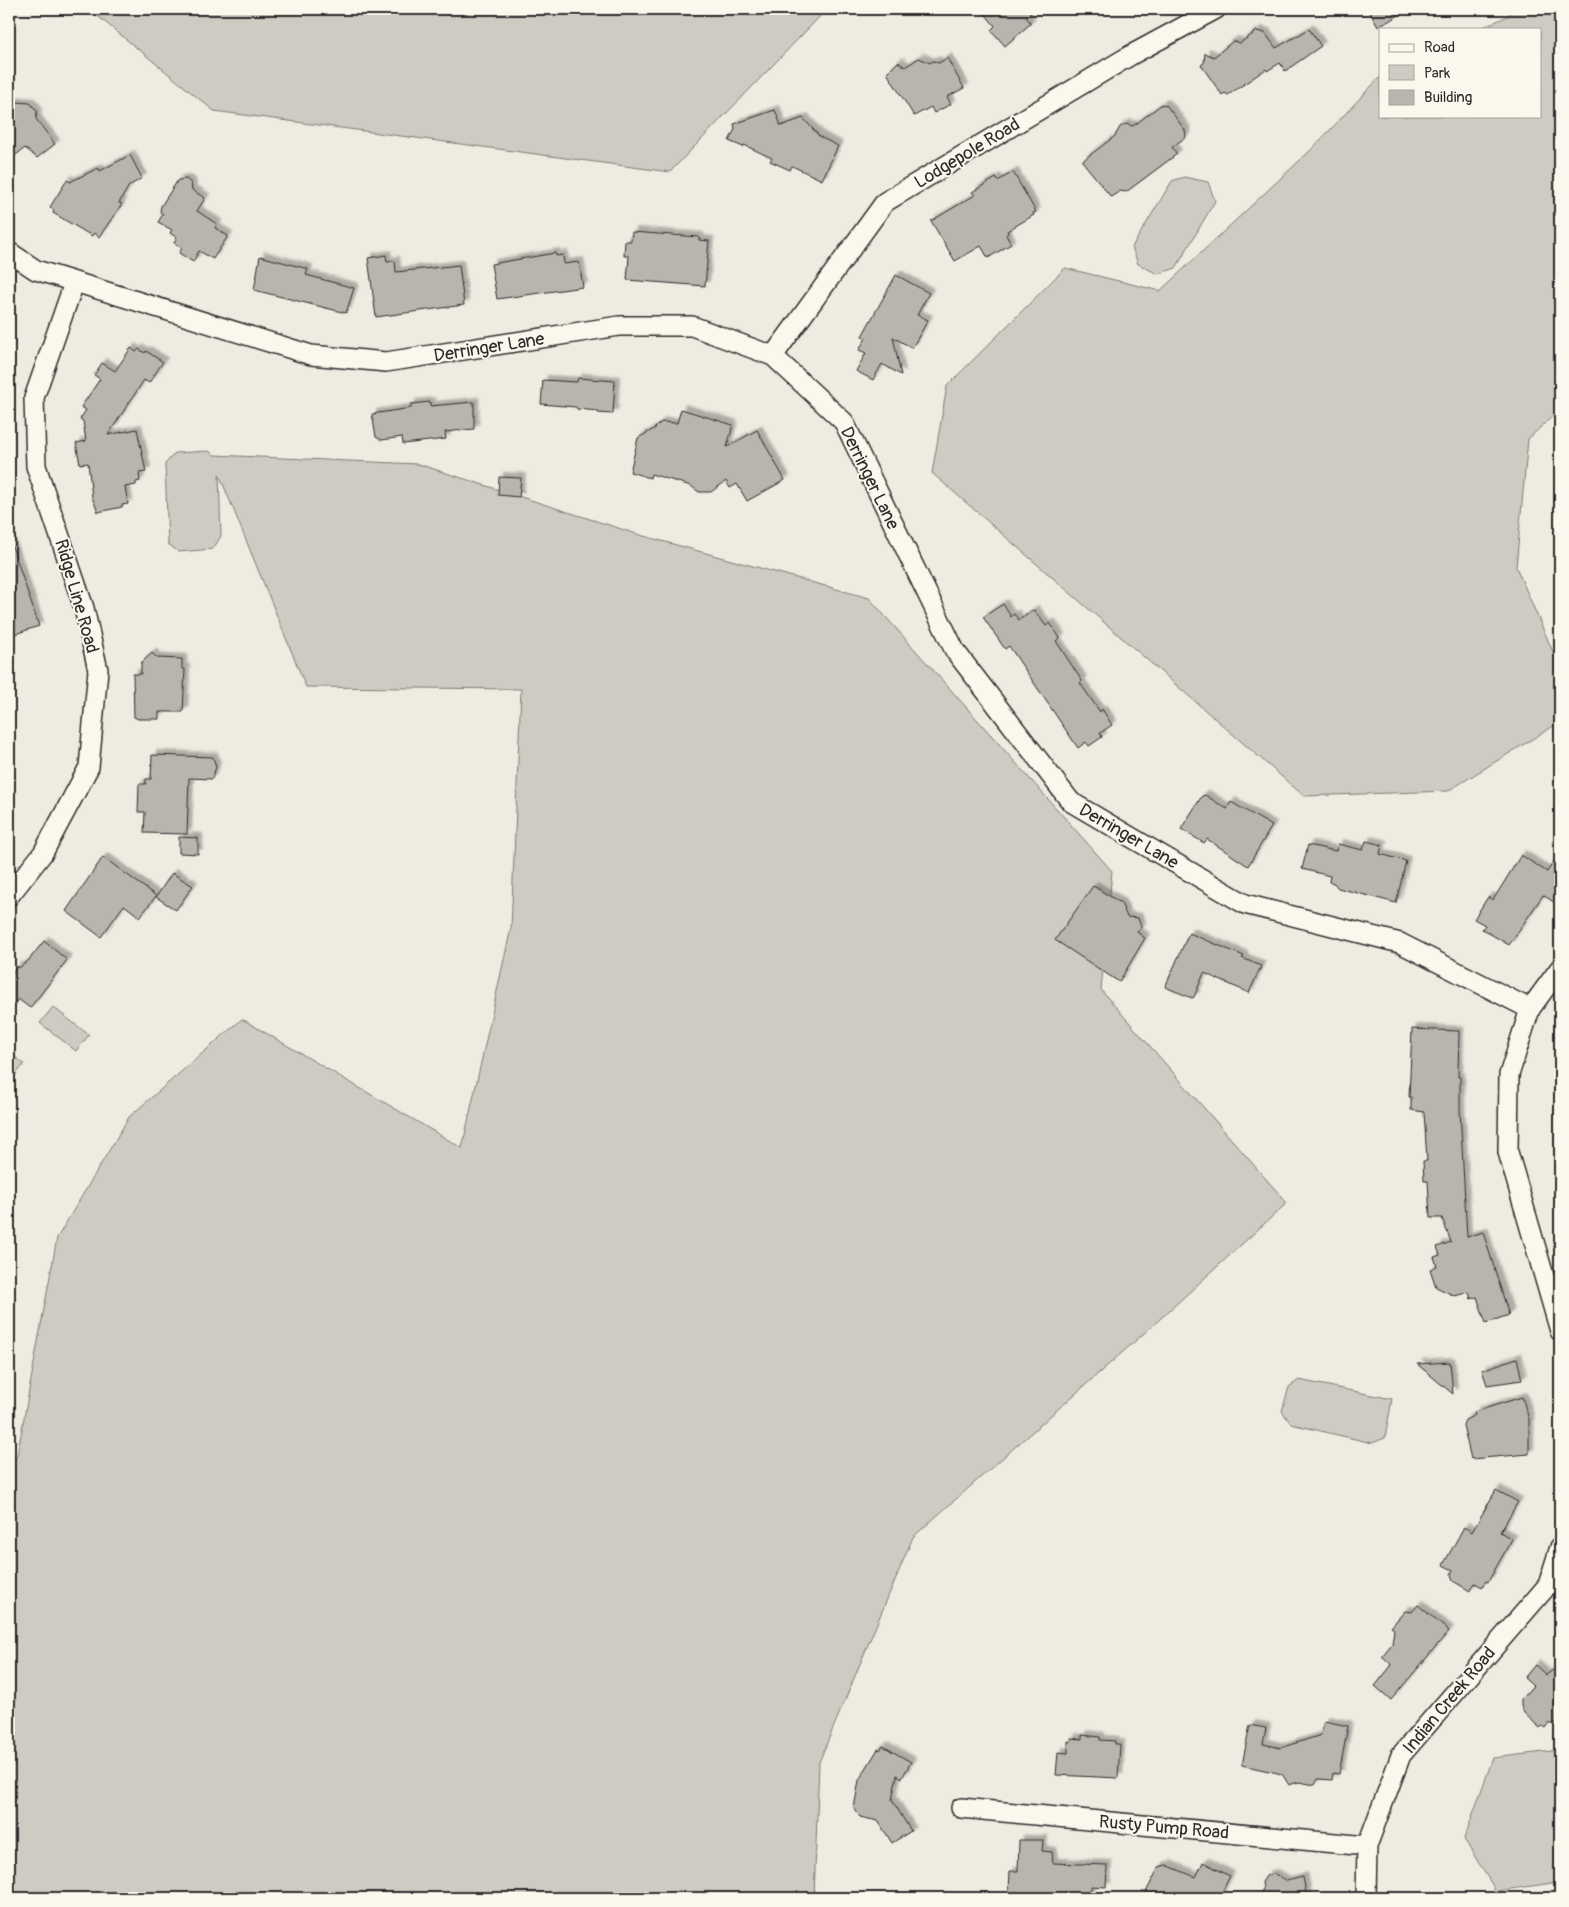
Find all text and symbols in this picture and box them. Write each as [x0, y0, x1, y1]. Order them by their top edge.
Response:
legend [1379, 28, 1542, 118]
text: Road [1424, 38, 1455, 57]
text: Park [1424, 64, 1451, 83]
text: Building [1424, 88, 1472, 107]
street label: Lodgepole Road [910, 113, 1024, 194]
street label: Derringer Lane [432, 327, 546, 368]
street label: Derringer Lane [835, 423, 904, 533]
street label: Ridge Line Road [49, 536, 104, 656]
street label: Derringer Lane [1075, 799, 1183, 874]
street label: Indian Creek Road [1398, 1642, 1501, 1759]
street label: Rusty Pump Road [1098, 1810, 1230, 1845]

